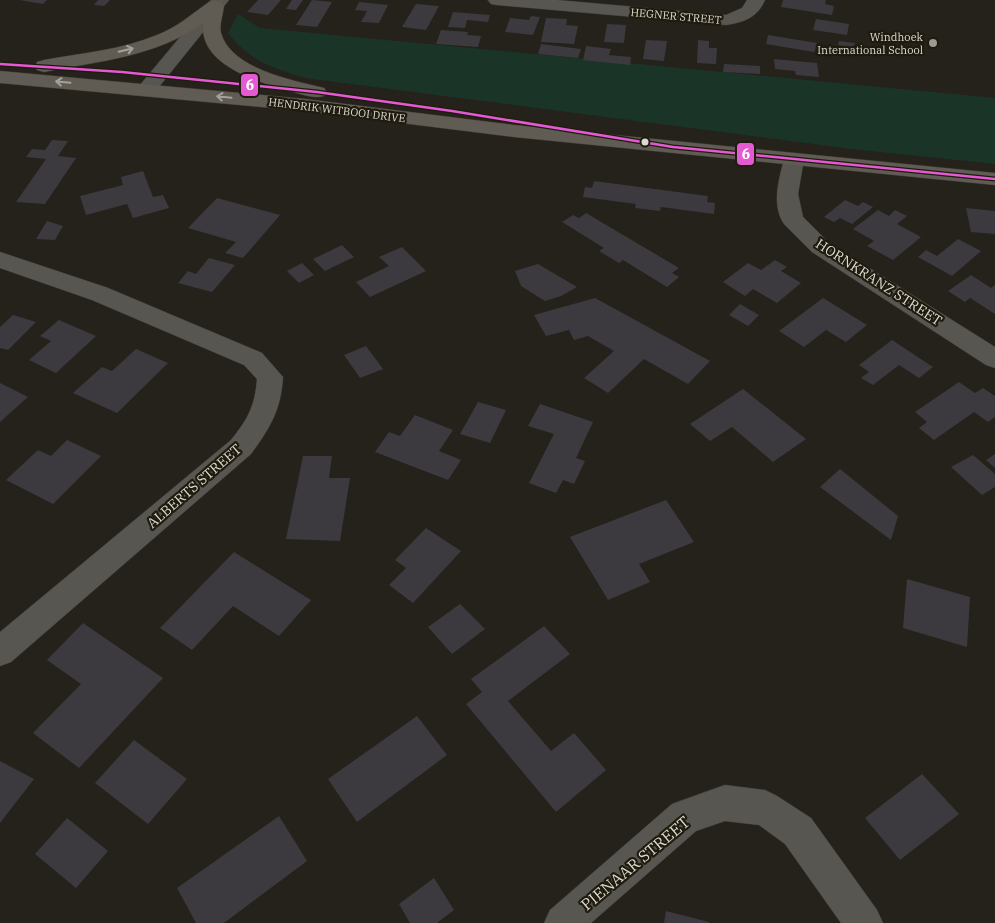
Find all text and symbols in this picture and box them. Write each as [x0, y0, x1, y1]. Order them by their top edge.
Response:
street label: HEGNER STREET [630, 5, 722, 27]
place label: Windhoek International School [817, 30, 924, 57]
marker: Windhoek International School [927, 37, 939, 49]
one-way arrow [118, 45, 134, 54]
line badge: 6 [240, 73, 259, 97]
text: 6 [246, 76, 254, 94]
one-way arrow [55, 78, 71, 87]
one-way arrow [217, 92, 233, 102]
street label: HENDRIK WITBOOI DRIVE [268, 95, 406, 125]
unlabelled marker [640, 137, 650, 147]
line badge: 6 [736, 142, 755, 166]
text: 6 [742, 145, 750, 163]
street label: HORNKRANZ STREET [812, 234, 946, 330]
street label: ALBERTS STREET [143, 440, 245, 532]
street label: PIENAAR STREET [576, 812, 694, 914]

